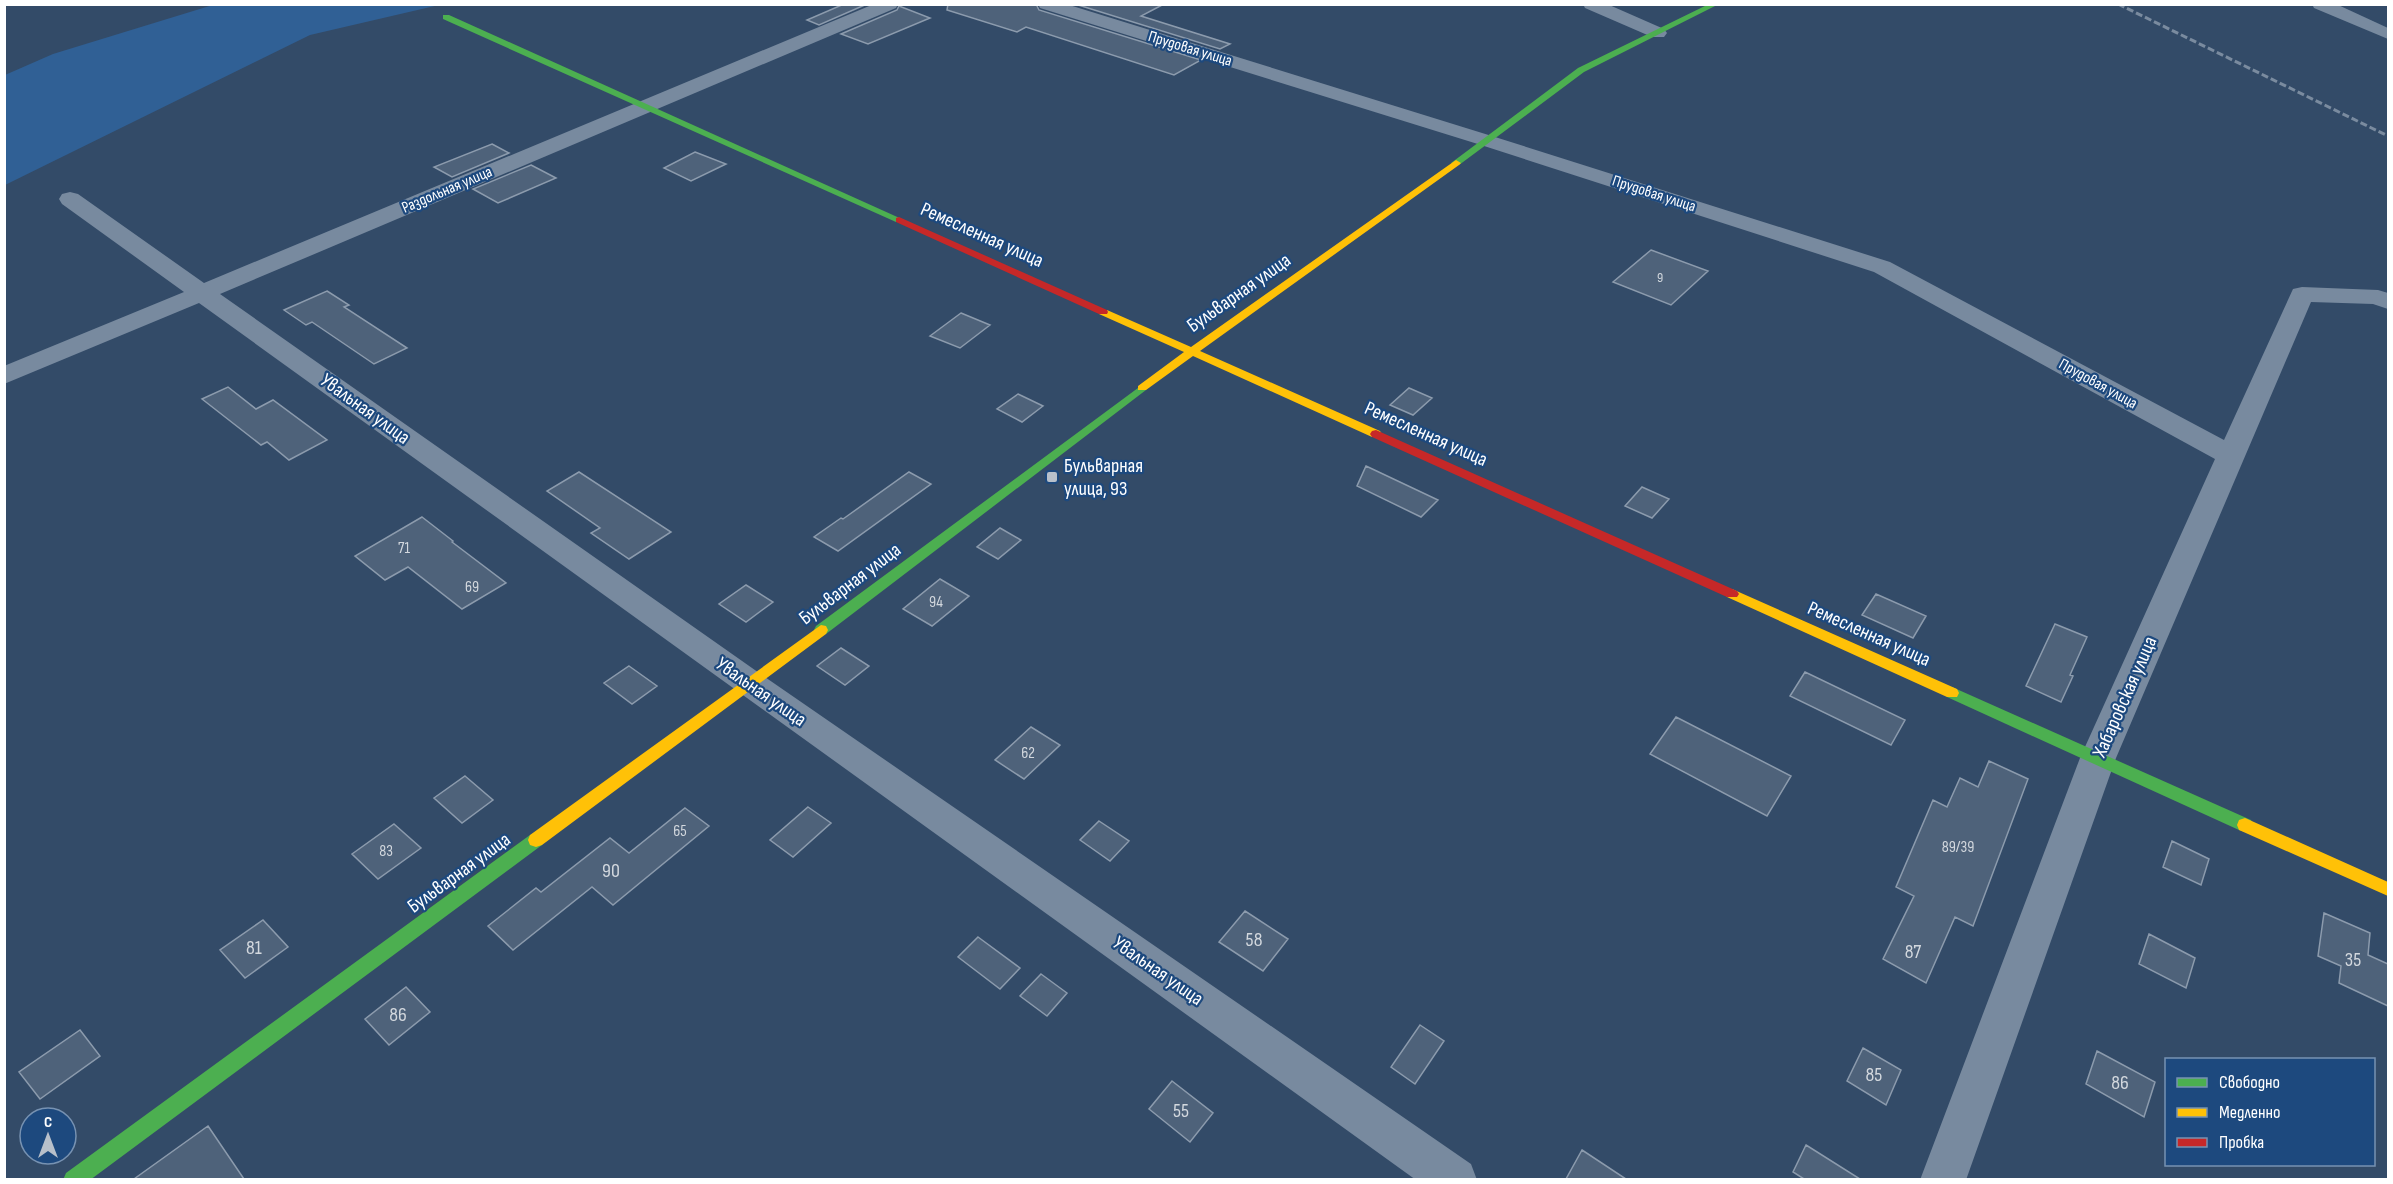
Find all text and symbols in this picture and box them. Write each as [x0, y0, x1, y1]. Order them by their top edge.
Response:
street label: Прудовая улица [1146, 27, 1234, 71]
street label: Раздольная улица [399, 162, 495, 218]
street label: Прудовая улица [1610, 172, 1698, 216]
street label: Ремесленная улица [917, 197, 1047, 273]
street label: Бульварная улица [1182, 248, 1296, 338]
house number: 9 [1657, 269, 1663, 286]
street label: Прудовая улица [2055, 355, 2141, 413]
street label: Увальная улица [316, 368, 414, 450]
street label: Ремесленная улица [1361, 396, 1491, 472]
place label: Бульварная улица, 93 [1064, 454, 1143, 501]
marker: Бульварная улица, 93 [1045, 470, 1059, 484]
street label: Бульварная улица [794, 538, 906, 630]
house number: 71 [398, 539, 410, 558]
house number: 69 [465, 578, 479, 597]
house number: 94 [929, 593, 943, 612]
street label: Ремесленная улица [1804, 596, 1934, 672]
street label: Хабаровская улица [2087, 633, 2162, 762]
street label: Увальная улица [711, 652, 811, 732]
house number: 62 [1021, 744, 1035, 763]
house number: 65 [673, 822, 687, 841]
street label: Бульварная улица [403, 828, 515, 918]
house number: 89/39 [1942, 838, 1974, 857]
house number: 83 [379, 842, 393, 861]
house number: 90 [602, 859, 620, 883]
house number: 58 [1246, 928, 1262, 952]
street label: Увальная улица [1108, 931, 1208, 1011]
house number: 81 [246, 936, 262, 960]
house number: 87 [1905, 940, 1921, 964]
house number: 35 [2345, 948, 2361, 972]
house number: 86 [389, 1003, 407, 1027]
legend [2165, 1058, 2375, 1166]
house number: 85 [1866, 1063, 1882, 1087]
house number: 86 [2111, 1071, 2129, 1095]
text: Свободно [2219, 1072, 2280, 1093]
house number: 55 [1173, 1099, 1189, 1123]
text: Медленно [2219, 1102, 2281, 1123]
north arrow [18, 1106, 78, 1166]
text: С [44, 1113, 52, 1132]
text: Пробка [2219, 1132, 2264, 1153]

